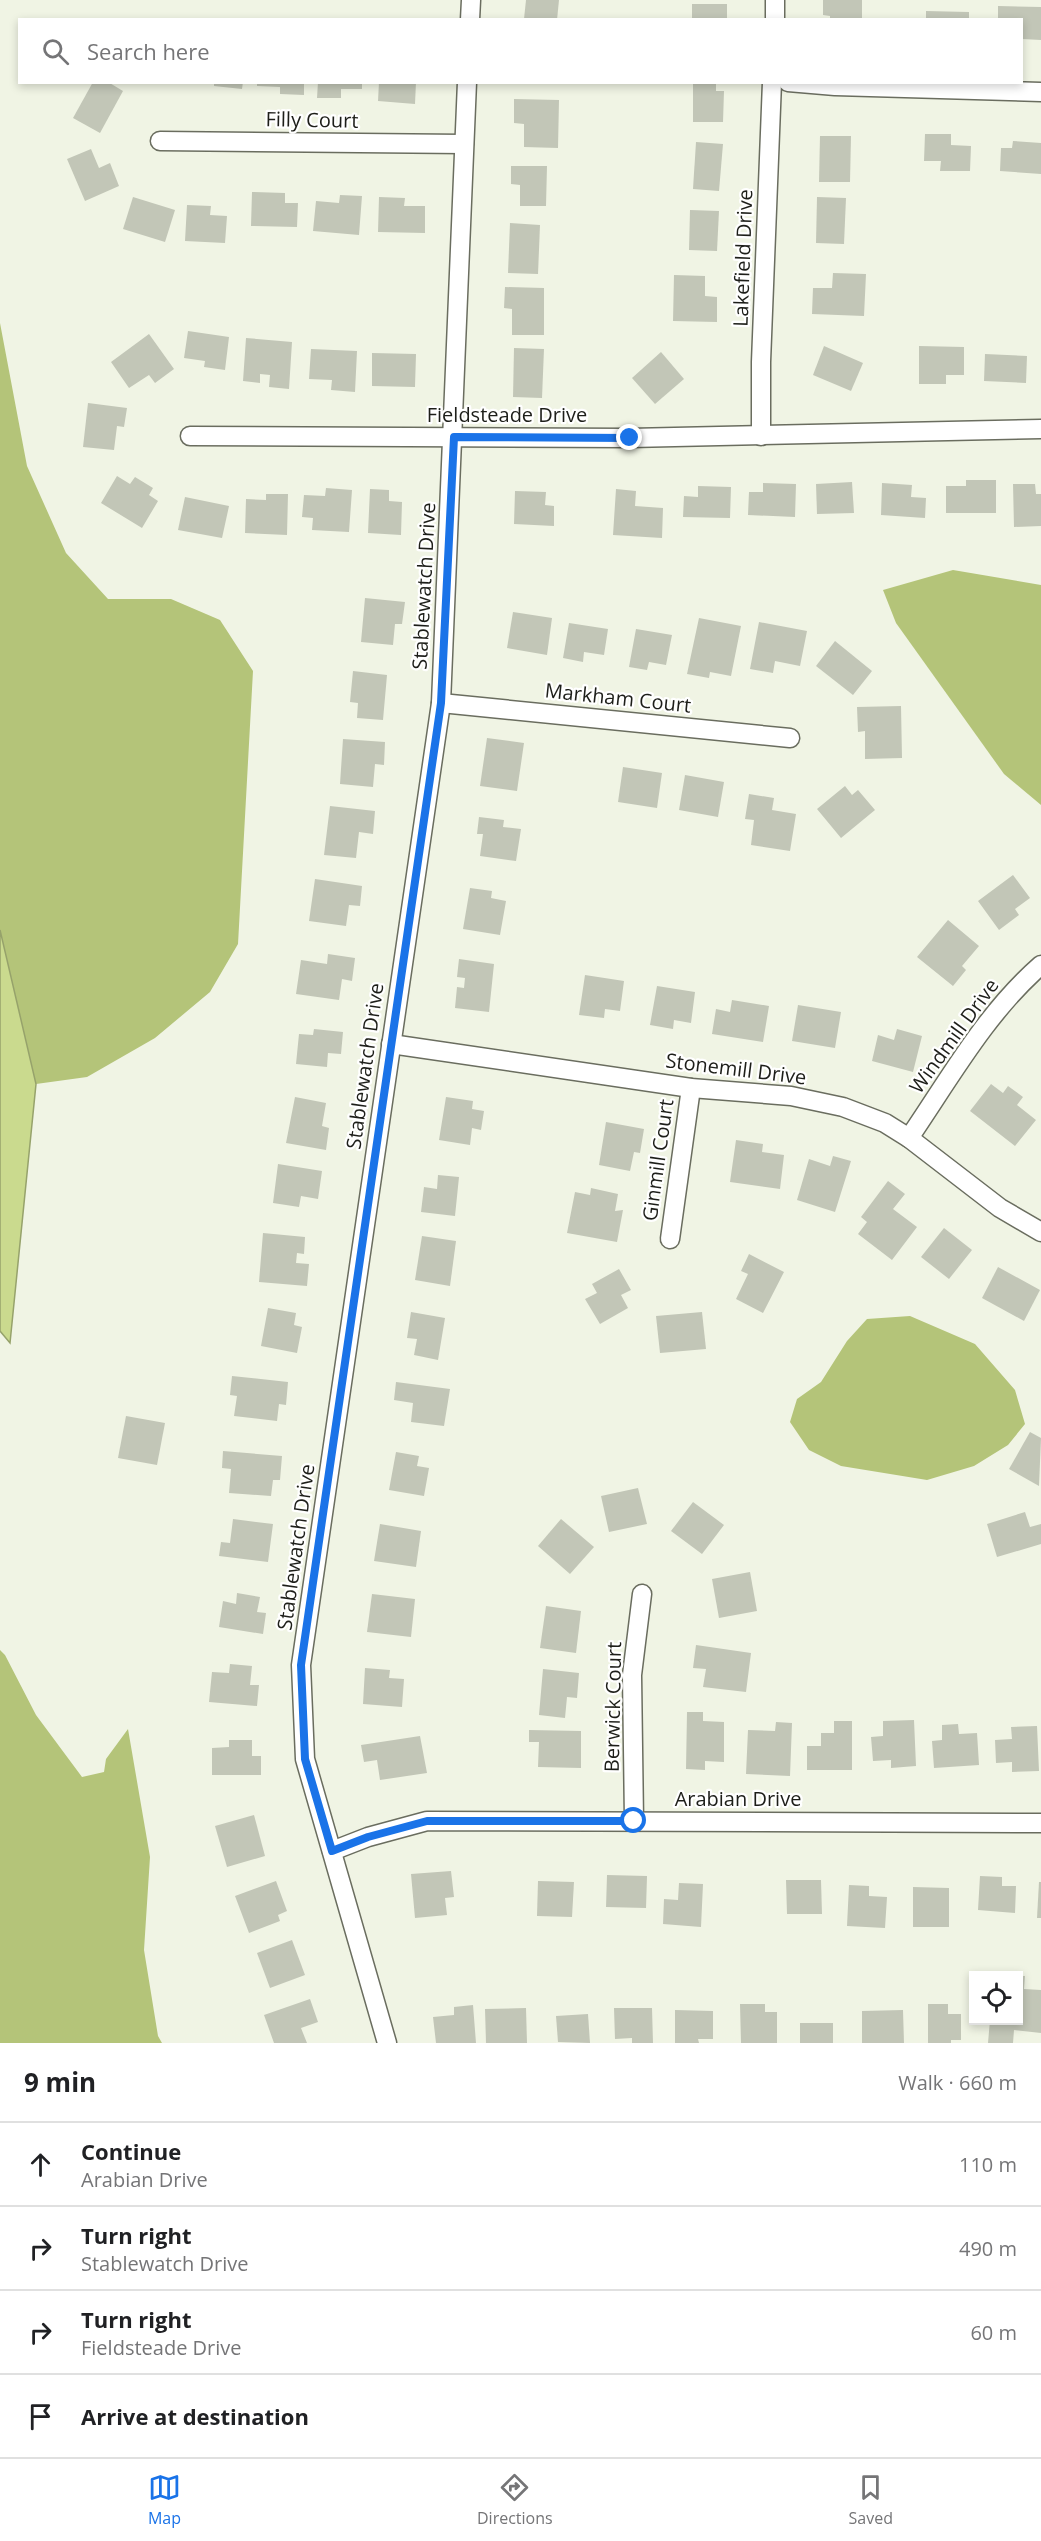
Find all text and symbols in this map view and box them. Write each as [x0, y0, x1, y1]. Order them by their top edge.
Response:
search box [18, 18, 1023, 84]
icon: search [39, 35, 72, 68]
text: Search here [87, 36, 210, 66]
street label: Filly Court [265, 105, 359, 134]
street label: Lakefield Drive [727, 189, 758, 327]
street label: Fieldsteade Drive [427, 401, 587, 428]
route end [616, 424, 642, 450]
street label: Stablewatch Drive [406, 502, 441, 670]
street label: Markham Court [544, 676, 693, 719]
street label: Windmill Drive [903, 973, 1004, 1099]
street label: Stablewatch Drive [339, 981, 390, 1151]
street label: Stonemill Drive [664, 1046, 808, 1091]
street label: Ginmill Court [636, 1097, 679, 1223]
street label: Stablewatch Drive [270, 1462, 321, 1632]
street label: Berwick Court [598, 1642, 627, 1772]
street label: Arabian Drive [675, 1785, 801, 1812]
route start [620, 1807, 646, 1833]
map controls [969, 1971, 1023, 2025]
button: locate [969, 1971, 1023, 2025]
text: 9 min [24, 2064, 96, 2100]
text: Walk · 660 m [898, 2069, 1017, 2096]
text: Continue [81, 2136, 181, 2166]
icon: ahead [24, 2148, 57, 2181]
text: 110 m [959, 2151, 1017, 2178]
text: Arabian Drive [81, 2166, 208, 2193]
text: Turn right [81, 2220, 192, 2250]
icon: right [24, 2232, 57, 2265]
text: 490 m [959, 2235, 1017, 2262]
text: Stablewatch Drive [81, 2250, 248, 2277]
text: Turn right [81, 2304, 192, 2334]
icon: right [24, 2316, 57, 2349]
text: 60 m [970, 2319, 1017, 2346]
text: Fieldsteade Drive [81, 2334, 242, 2361]
icon: arrive [24, 2400, 57, 2433]
text: Arrive at destination [81, 2401, 309, 2431]
tab: Map [148, 2471, 181, 2529]
tab: Directions [477, 2471, 553, 2529]
tab: Saved [849, 2471, 893, 2529]

